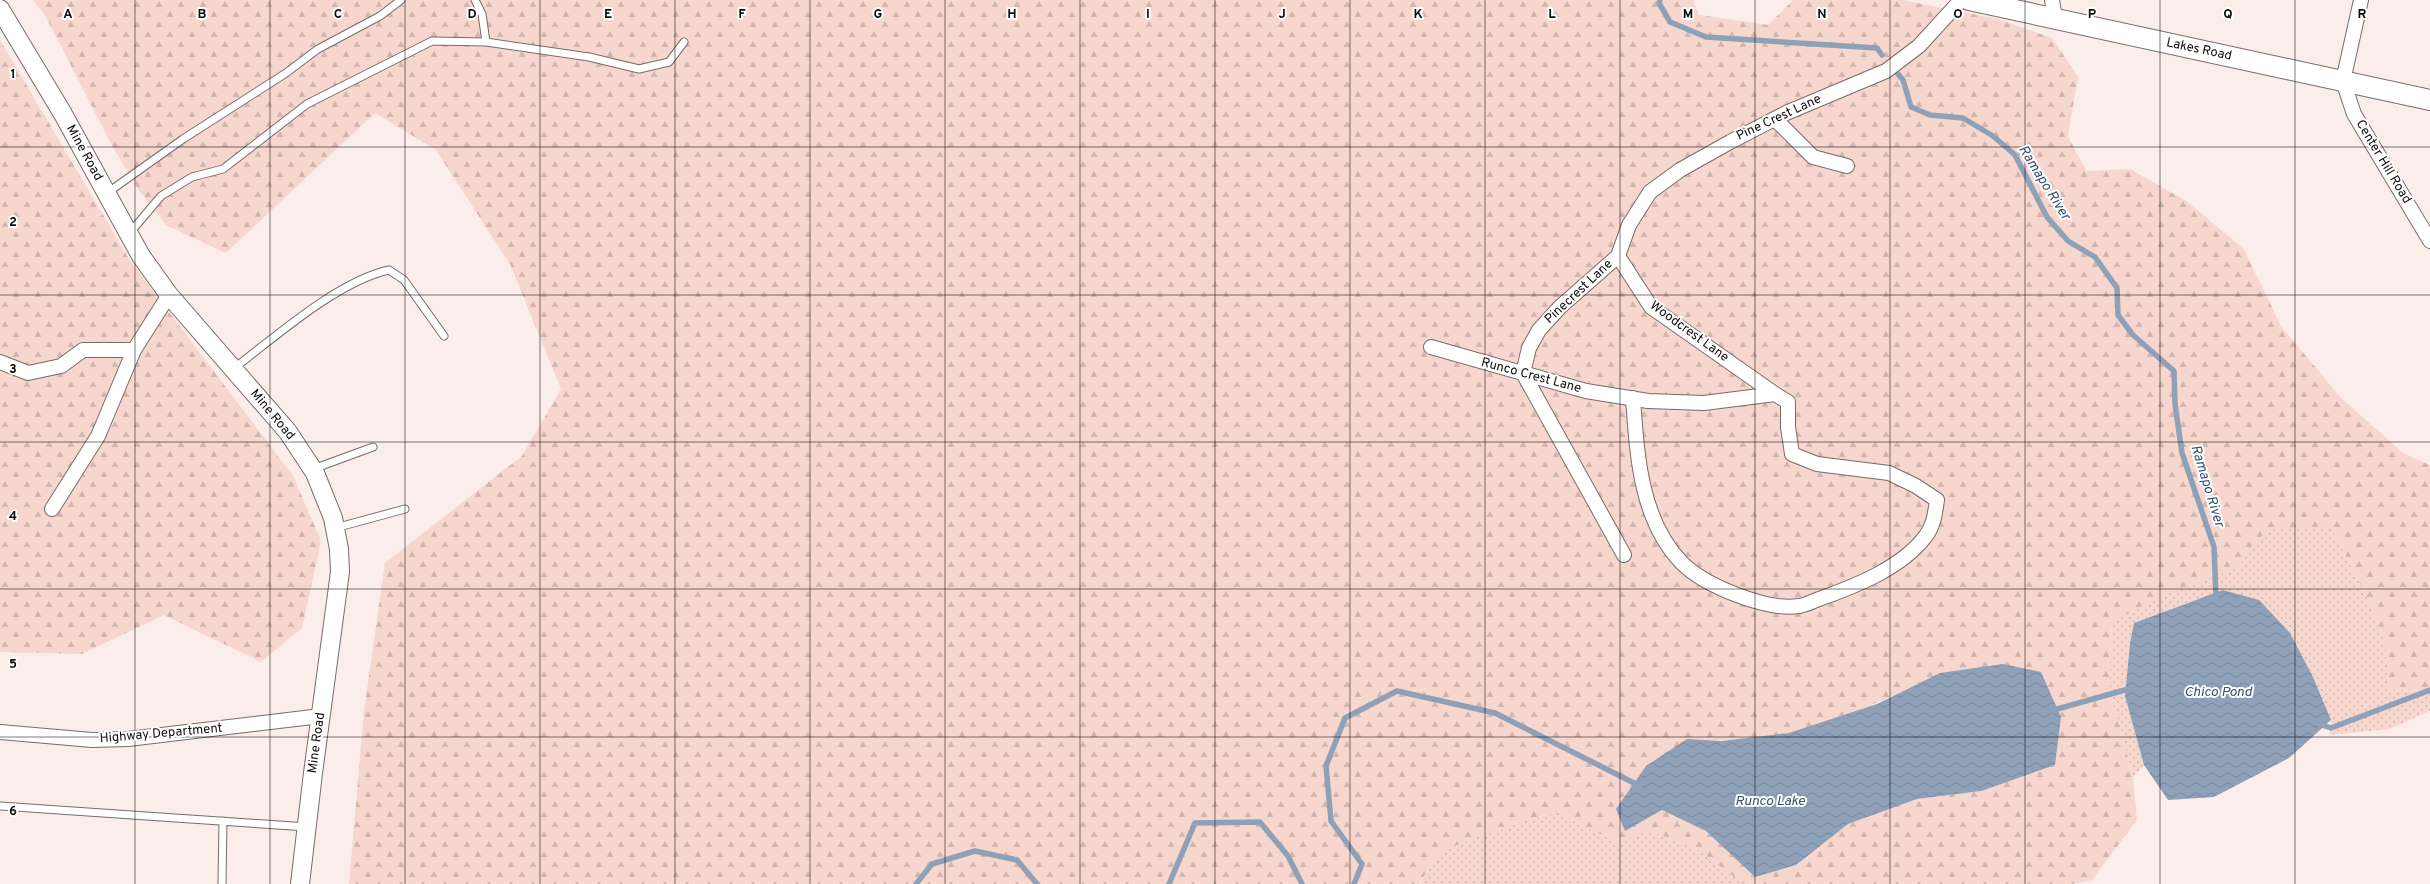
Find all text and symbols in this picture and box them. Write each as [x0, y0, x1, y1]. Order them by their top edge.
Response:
text: A [63, 7, 73, 23]
text: B [198, 7, 207, 23]
text: C [334, 7, 342, 23]
text: D [467, 7, 477, 23]
text: E [604, 7, 612, 23]
text: F [738, 7, 746, 23]
text: G [874, 7, 883, 23]
text: H [1007, 7, 1017, 23]
text: I [1146, 7, 1150, 23]
text: J [1278, 7, 1286, 23]
text: K [1413, 7, 1423, 23]
text: L [1548, 7, 1556, 23]
text: M [1683, 7, 1693, 23]
text: N [1817, 7, 1827, 23]
text: O [1953, 7, 1963, 23]
text: P [2088, 7, 2097, 23]
text: Q [2223, 7, 2233, 23]
text: R [2358, 7, 2367, 23]
street label: Lakes Road [2165, 35, 2233, 65]
text: 1 [10, 67, 16, 83]
street label: Pine Crest Lane [1734, 91, 1824, 145]
street label: Center Hill Road [2352, 117, 2414, 207]
street label: Mine Road [62, 122, 106, 184]
water label: Ramapo River [2014, 142, 2075, 225]
text: 2 [9, 215, 17, 231]
street label: Pinecrest Lane [1542, 256, 1616, 328]
street label: Woodcrest Lane [1646, 298, 1732, 366]
street label: Runco Crest Lane [1479, 355, 1583, 397]
text: 3 [9, 362, 17, 378]
street label: Mine Road [246, 386, 298, 444]
water label: Ramapo River [2186, 443, 2228, 531]
text: 4 [9, 509, 17, 525]
text: 5 [9, 657, 17, 673]
water label: Chico Pond [2184, 684, 2253, 701]
street label: Mine Road [305, 711, 329, 775]
street label: Highway Department [99, 721, 223, 747]
water label: Runco Lake [1735, 793, 1806, 810]
text: 6 [9, 804, 17, 820]

